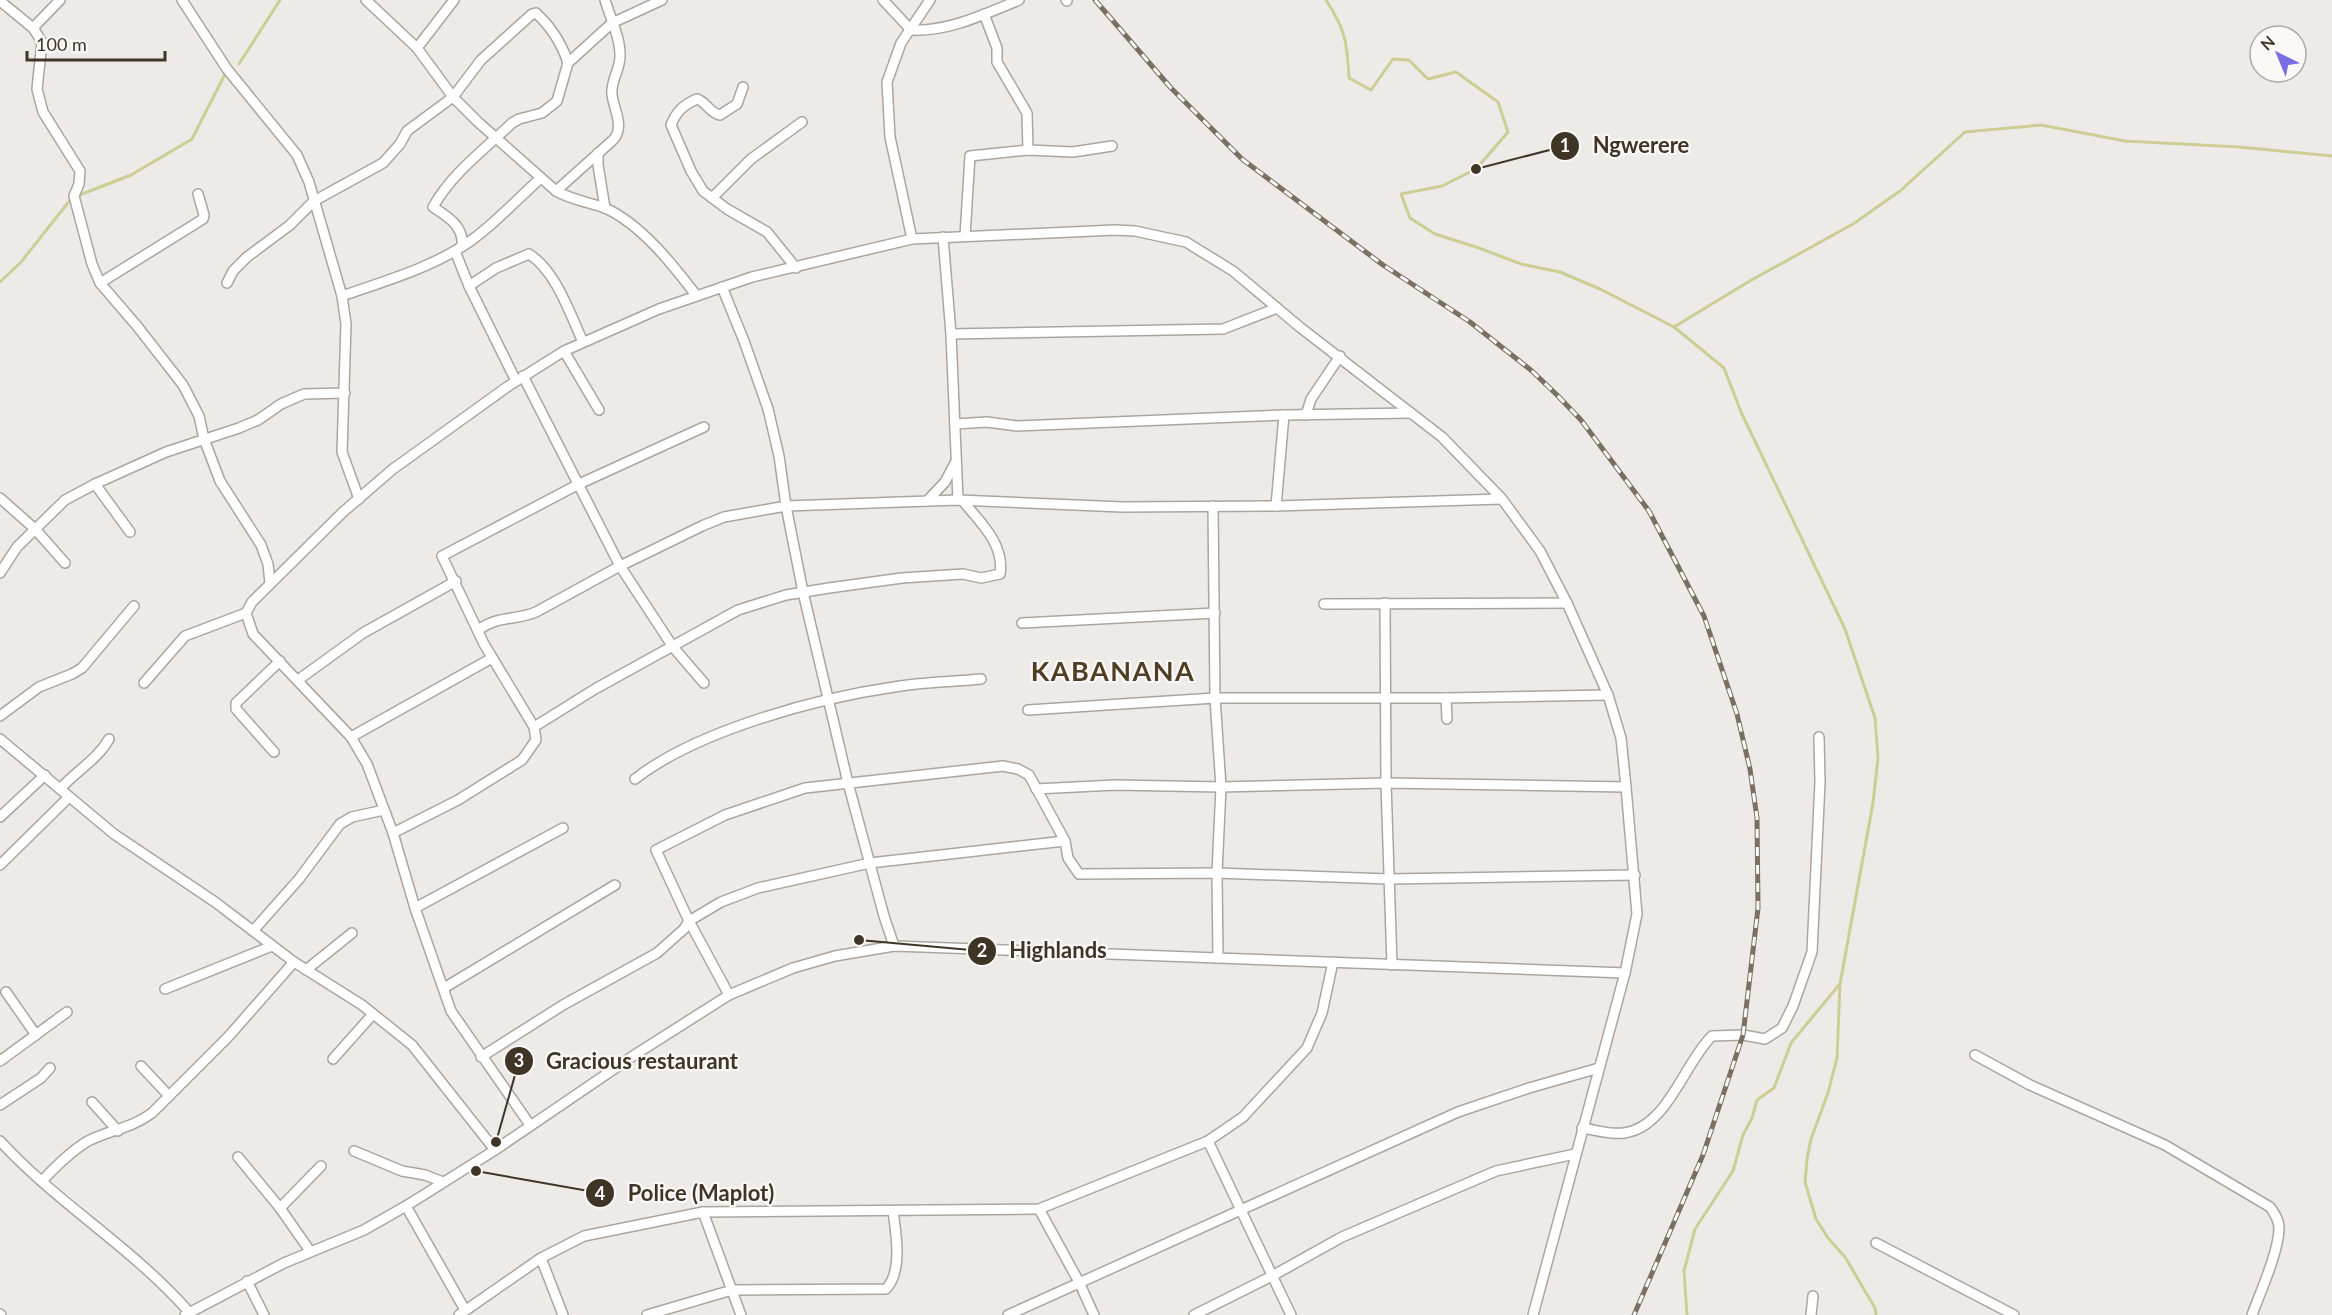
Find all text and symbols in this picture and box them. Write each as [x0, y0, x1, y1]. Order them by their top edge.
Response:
scale bar [27, 24, 165, 62]
north arrow [2248, 24, 2308, 84]
text: N [2256, 32, 2278, 54]
text: 100 m [36, 33, 87, 55]
callout: Ngwerere [1550, 126, 1701, 166]
text: Ngwerere [1593, 131, 1690, 158]
text: 1 [1560, 134, 1570, 156]
district label: KABANANA [1031, 654, 1195, 687]
callout: Highlands [967, 931, 1119, 971]
text: Highlands [1009, 936, 1107, 963]
text: 2 [977, 939, 987, 961]
callout: Gracious restaurant [504, 1041, 750, 1081]
text: Gracious restaurant [546, 1047, 739, 1074]
text: 3 [514, 1049, 524, 1071]
callout: Police (Maplot) [585, 1173, 786, 1213]
text: Police (Maplot) [628, 1179, 774, 1206]
text: 4 [595, 1182, 605, 1204]

